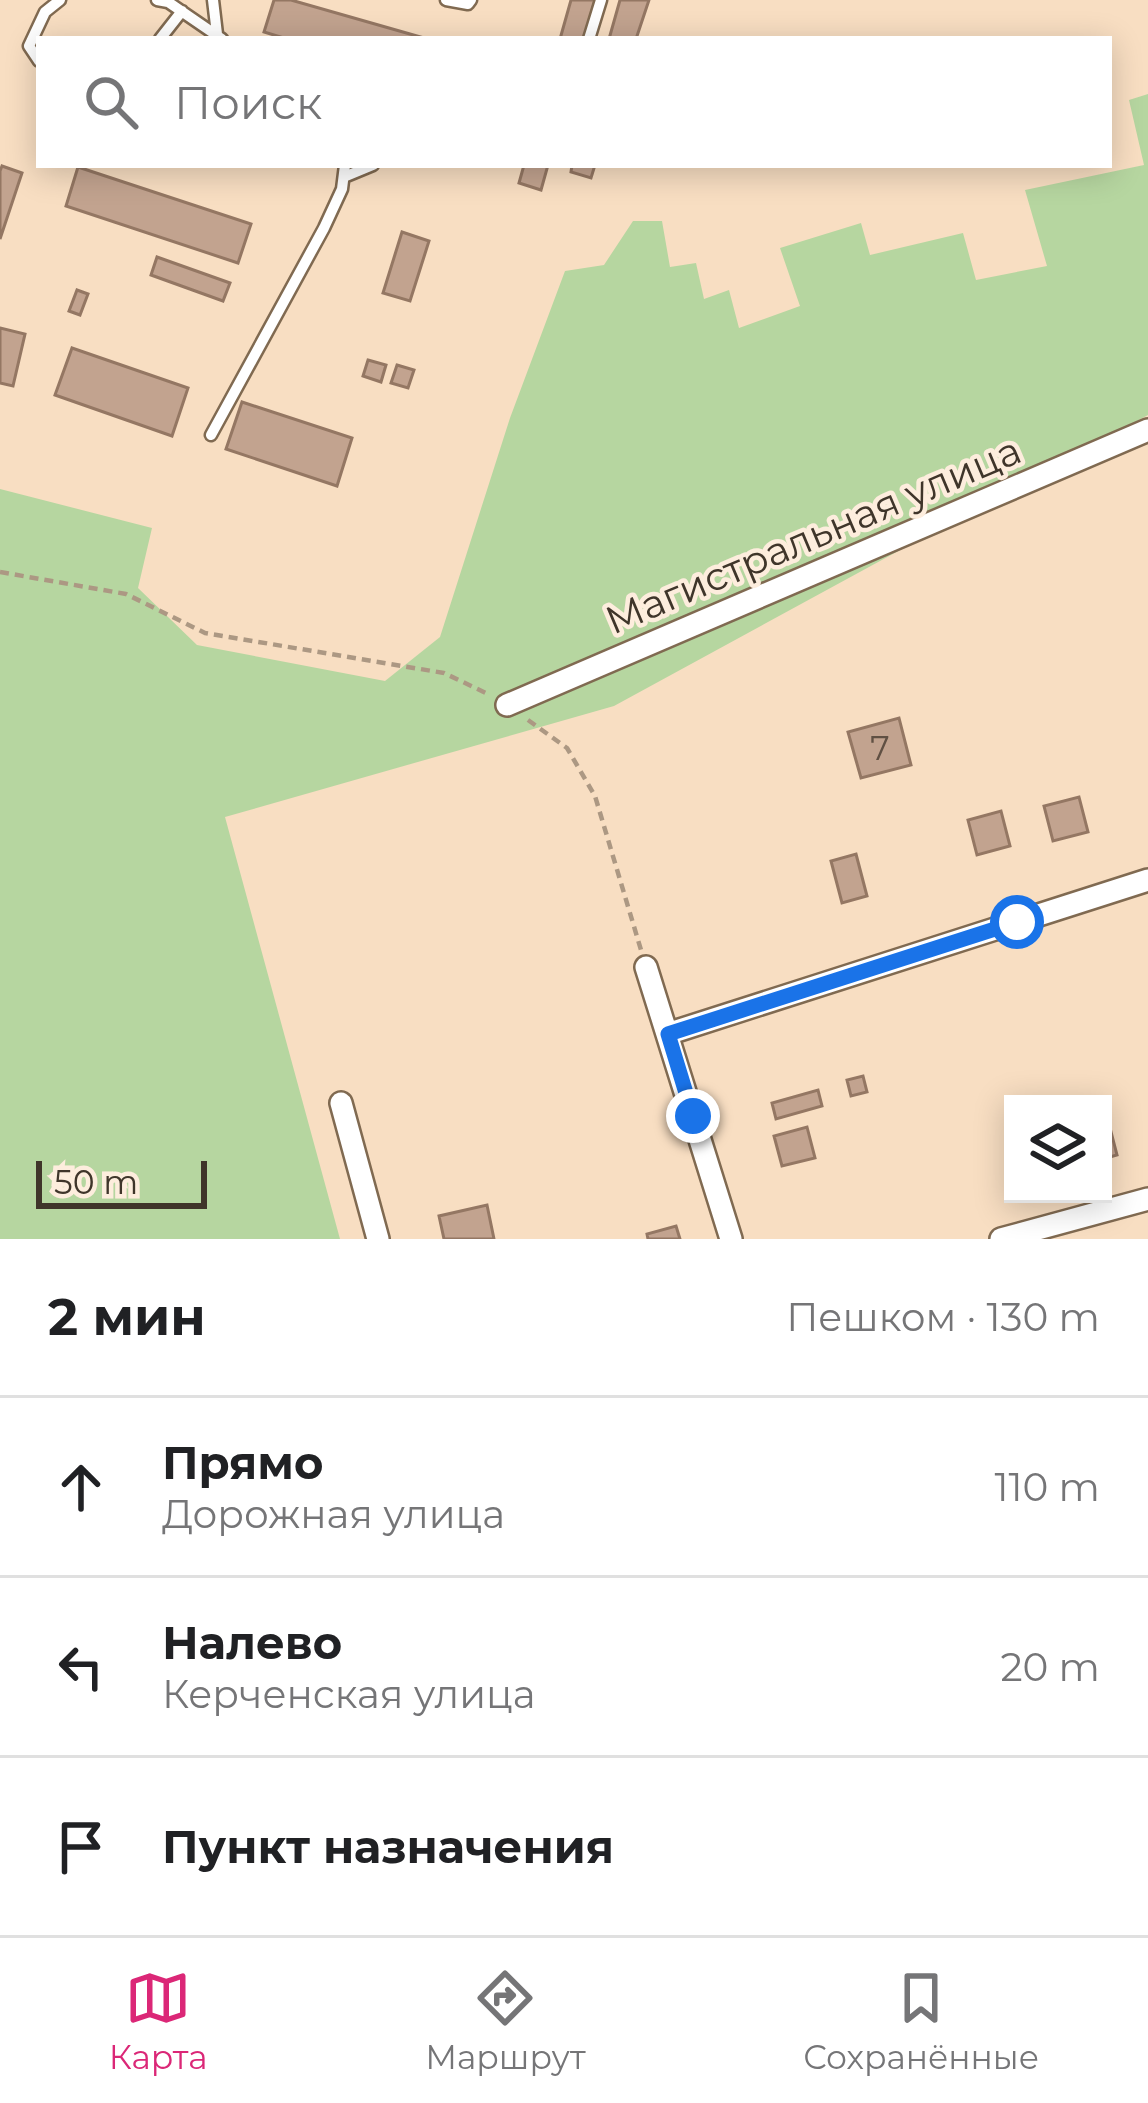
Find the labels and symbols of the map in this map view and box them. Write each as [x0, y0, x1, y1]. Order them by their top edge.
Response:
street label: Магистральная улица [598, 426, 1028, 644]
house number: 7 [870, 728, 890, 768]
route start [990, 895, 1044, 949]
route end [666, 1089, 720, 1143]
scale bar [36, 1155, 207, 1208]

